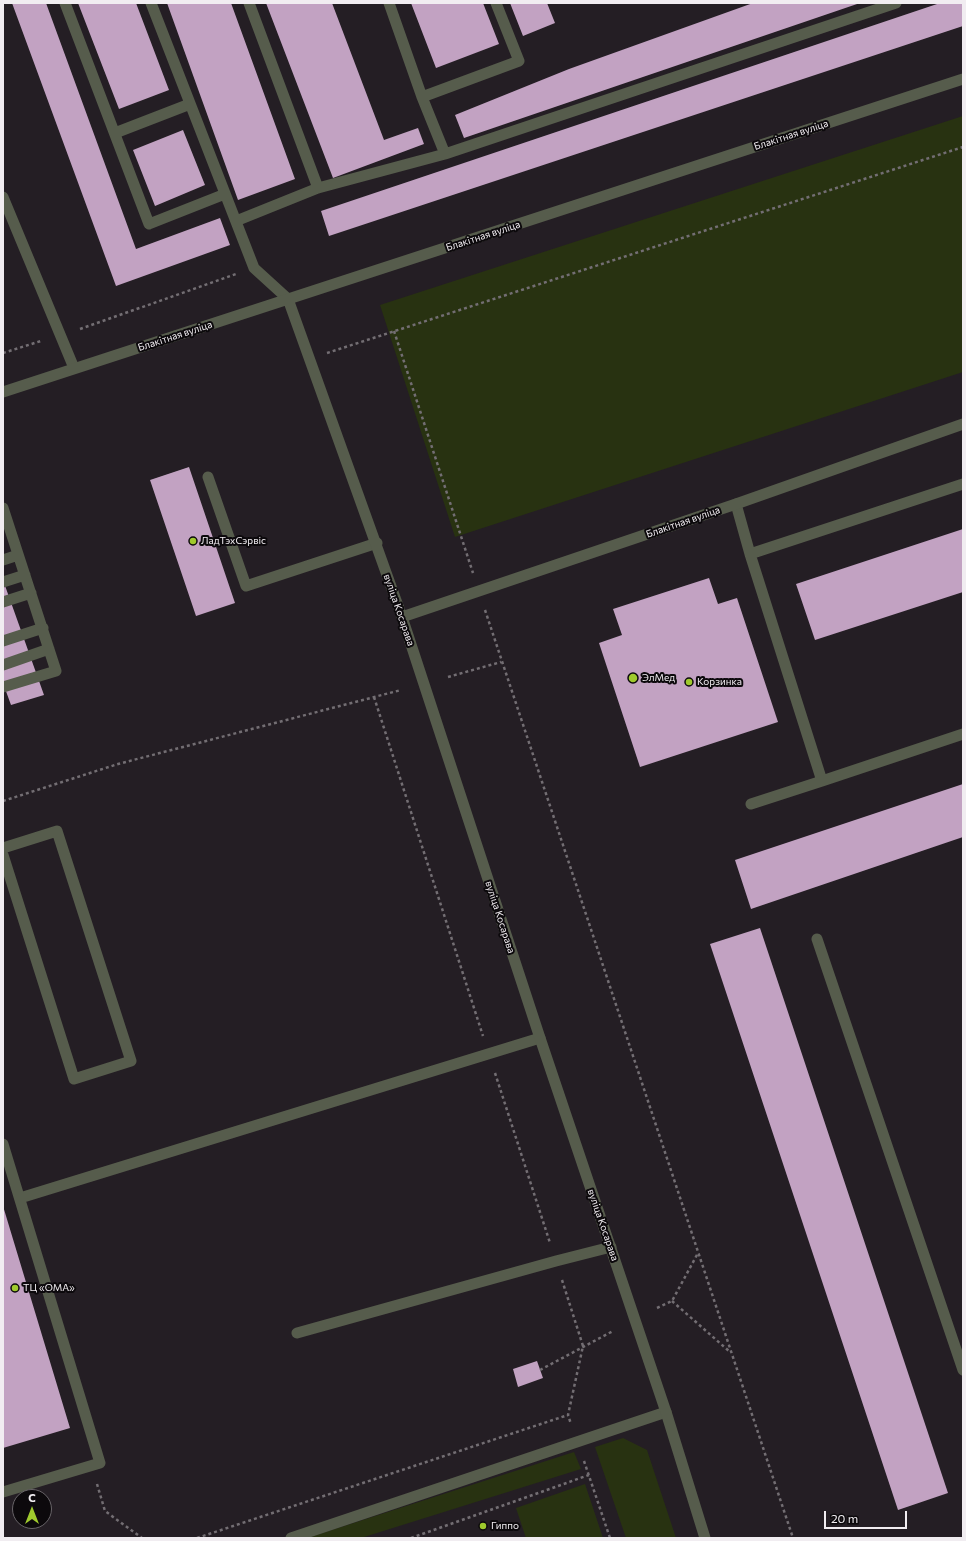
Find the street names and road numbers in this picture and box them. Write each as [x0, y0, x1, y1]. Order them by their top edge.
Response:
street label: Блакітная вуліца [752, 117, 830, 153]
street label: Блакітная вуліца [444, 218, 522, 254]
street label: Блакітная вуліца [136, 318, 214, 354]
street label: Блакітная вуліца [644, 504, 722, 540]
street label: вуліца Косарава [381, 572, 417, 648]
street label: вуліца Косарава [483, 879, 517, 955]
street label: вуліца Косарава [585, 1187, 621, 1263]

